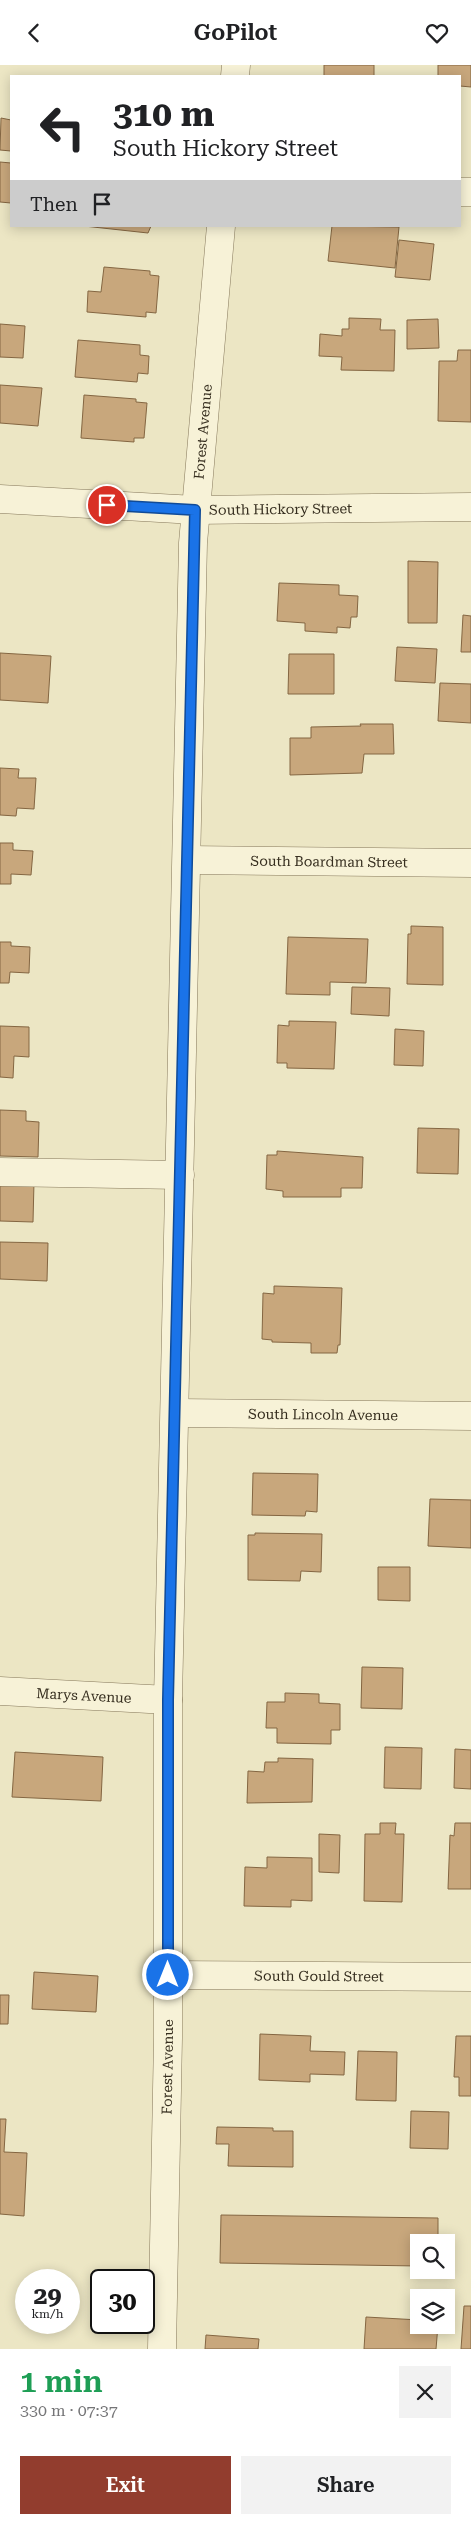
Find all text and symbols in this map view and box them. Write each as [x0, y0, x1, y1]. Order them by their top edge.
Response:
icon: back [20, 19, 48, 47]
icon: heart [423, 19, 451, 47]
text: GoPilot [194, 20, 277, 45]
text: 310 m [113, 94, 214, 135]
icon: left [30, 95, 95, 160]
text: South Hickory Street [113, 136, 338, 161]
icon: arrive [88, 190, 116, 218]
text: Then [30, 193, 78, 216]
street label: Forest Avenue [191, 383, 215, 480]
pin [86, 484, 128, 526]
icon: arrive [93, 491, 121, 519]
street label: South Hickory Street [209, 500, 352, 518]
street label: South Boardman Street [250, 853, 408, 870]
street label: South Lincoln Avenue [248, 1406, 398, 1423]
street label: Marys Avenue [36, 1685, 132, 1706]
position arrow [141, 1948, 193, 2000]
street label: South Gould Street [254, 1968, 384, 1984]
street label: Forest Avenue [159, 2019, 176, 2115]
map controls [410, 2234, 455, 2334]
button: search [410, 2234, 455, 2279]
speed limit sign: 30 [90, 2269, 155, 2334]
text: 29 [33, 2281, 62, 2310]
button: layers [410, 2289, 455, 2334]
text: km/h [31, 2307, 64, 2321]
text: 1 min [20, 2364, 103, 2399]
button: close [399, 2366, 451, 2418]
text: 330 m · 07:37 [20, 2401, 118, 2420]
button: Exit [20, 2456, 231, 2514]
button: Share [241, 2456, 451, 2514]

